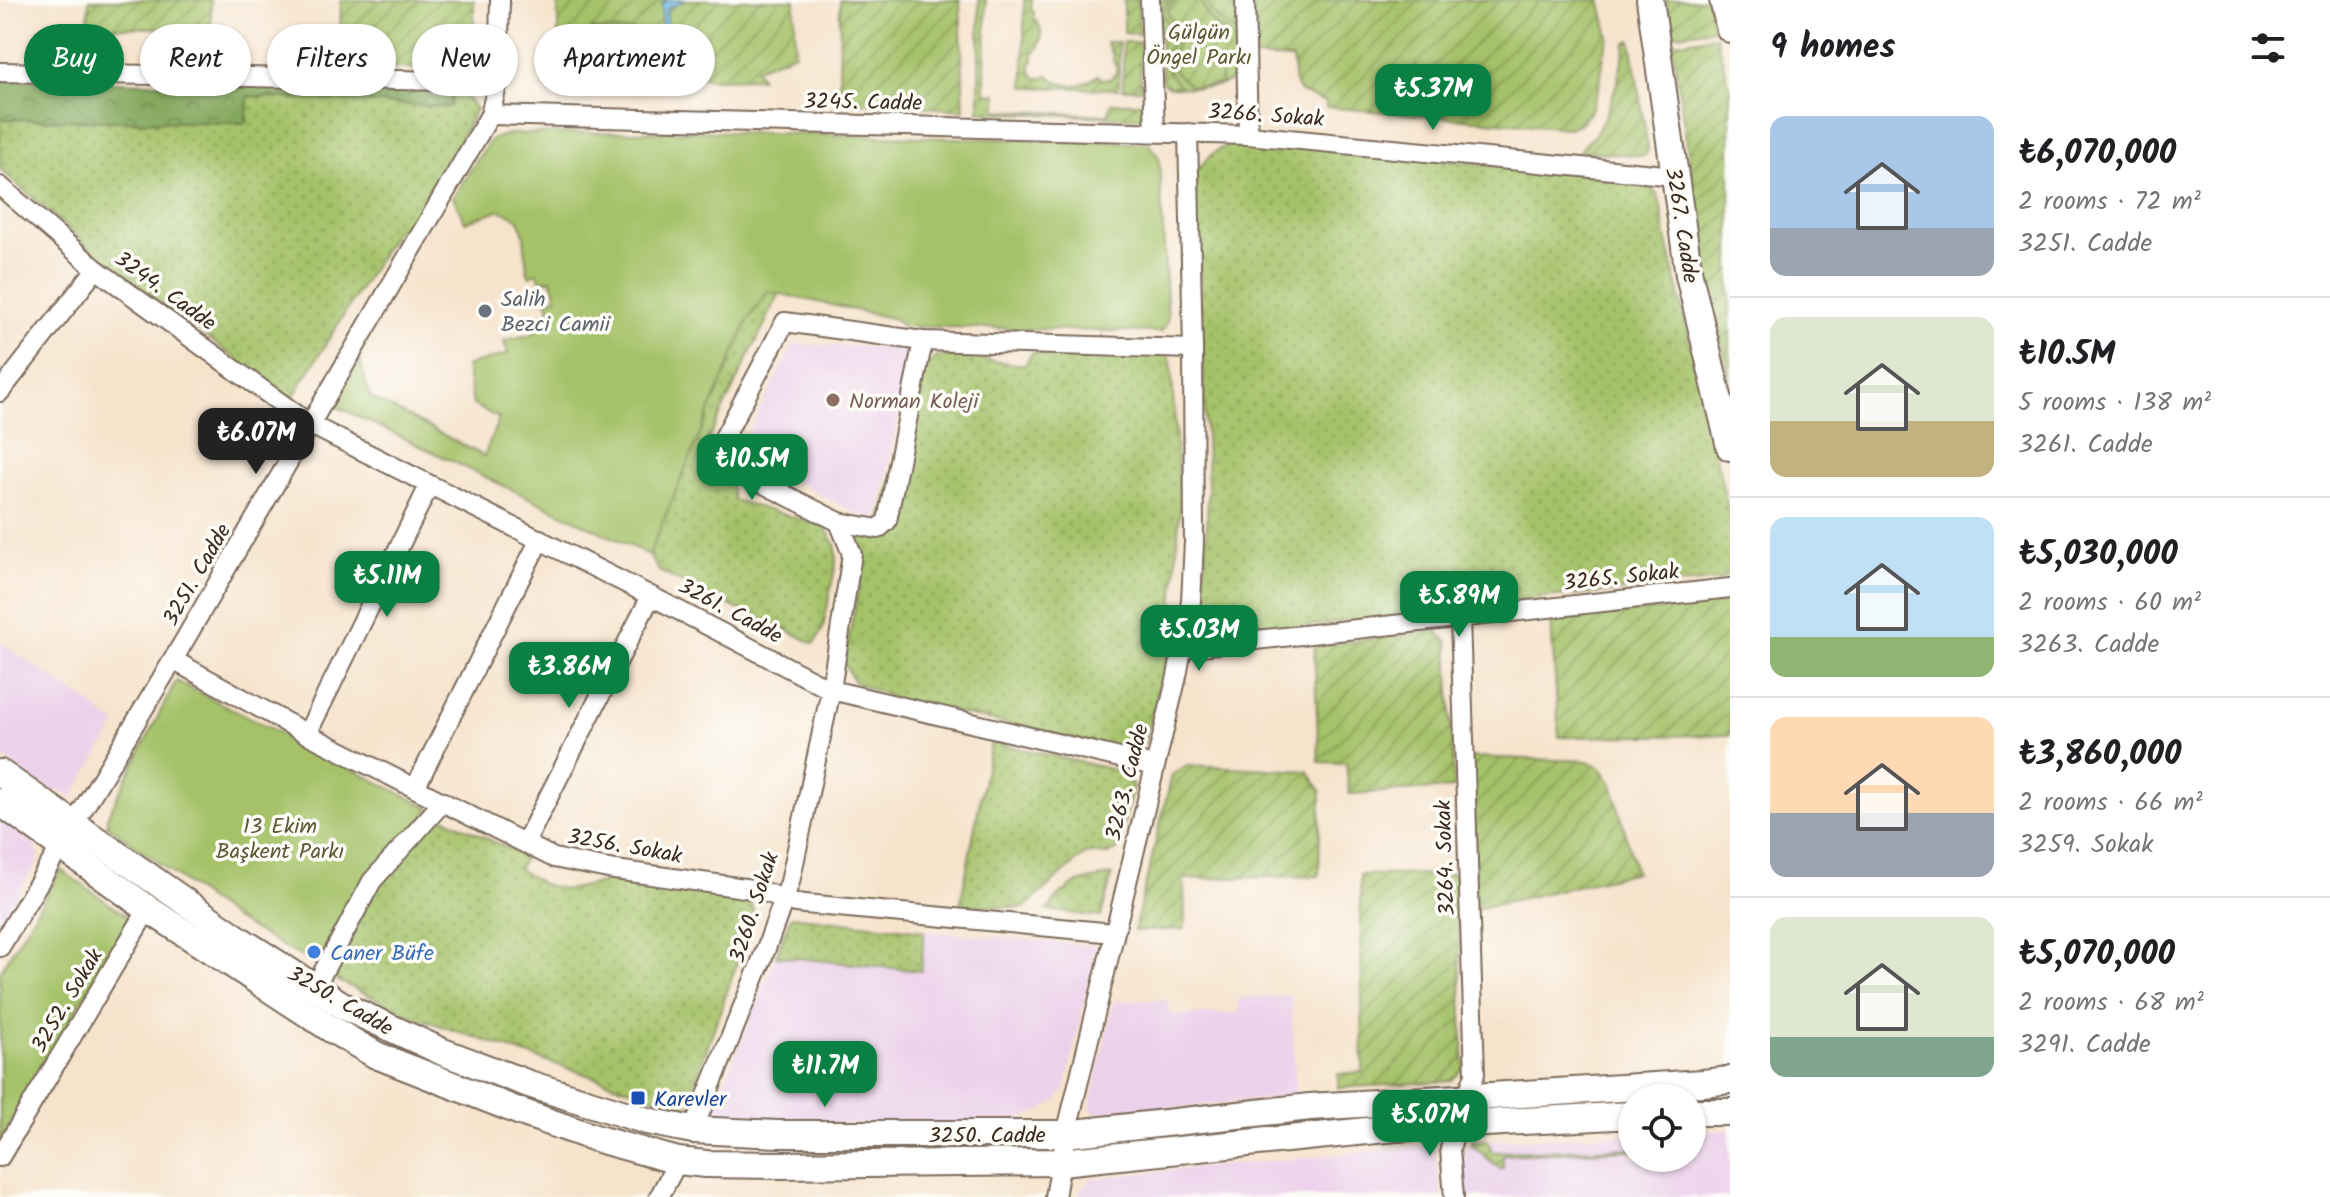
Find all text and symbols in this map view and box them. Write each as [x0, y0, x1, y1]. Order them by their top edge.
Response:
park label: Gülgün Öngel Parkı [1146, 16, 1252, 76]
text: 9 homes [1770, 21, 1895, 75]
chip: Buy [24, 24, 124, 96]
chip: Rent [140, 24, 251, 96]
chip: Filters [267, 24, 396, 96]
chip: New [412, 24, 518, 96]
chip: Apartment [534, 24, 715, 96]
icon: filters [2246, 26, 2290, 70]
pin: ₺5.37M [1368, 64, 1498, 132]
text: ₺5.37M [1393, 69, 1473, 111]
street label: 3245. Cadde [803, 85, 923, 122]
street label: 3266. Sokak [1207, 95, 1326, 138]
text: ₺6,070,000 [2018, 127, 2176, 181]
icon: home [1834, 148, 1930, 244]
street label: 3267. Cadde [1654, 165, 1707, 286]
text: 2 rooms · 72 m² [2018, 181, 2201, 223]
text: 3251. Cadde [2018, 223, 2152, 265]
street label: 3244. Cadde [106, 243, 223, 341]
place label: Salih Bezci Camii [501, 283, 611, 343]
marker: Salih Bezci Camii [476, 302, 494, 320]
text: ₺10.5M [2018, 328, 2115, 382]
icon: home [1834, 349, 1930, 445]
text: 5 rooms · 138 m² [2018, 382, 2211, 424]
place label: Norman Koleji [849, 385, 979, 420]
marker: Norman Koleji [824, 391, 842, 409]
pin: ₺6.07M [191, 408, 321, 476]
text: ₺6.07M [216, 413, 296, 455]
text: 3261. Cadde [2018, 424, 2153, 466]
pin: ₺10.5M [687, 434, 817, 502]
text: ₺10.5M [715, 439, 789, 481]
street label: 3251. Cadde [155, 517, 242, 633]
text: ₺5,030,000 [2018, 528, 2178, 582]
icon: home [1834, 549, 1930, 645]
pin: ₺5.11M [322, 551, 452, 619]
street label: 3265. Sokak [1562, 555, 1681, 602]
text: ₺5.11M [352, 556, 422, 598]
street label: 3261. Cadde [671, 570, 788, 654]
pin: ₺5.89M [1394, 571, 1524, 639]
text: ₺5.89M [1418, 576, 1500, 618]
text: 2 rooms · 60 m² [2018, 582, 2201, 624]
pin: ₺5.03M [1134, 605, 1264, 673]
text: ₺5.03M [1159, 610, 1239, 652]
text: 3263. Cadde [2018, 624, 2159, 666]
pin: ₺3.86M [504, 642, 634, 710]
text: ₺3.86M [527, 647, 611, 689]
street label: 3263. Cadde [1097, 720, 1160, 845]
text: ₺3,860,000 [2018, 728, 2181, 782]
icon: home [1834, 749, 1930, 845]
text: 2 rooms · 66 m² [2018, 782, 2203, 824]
street label: 3264. Sokak [1427, 798, 1466, 917]
park label: 13 Ekim Başkent Parkı [216, 810, 344, 870]
street label: 3256. Sokak [564, 820, 685, 875]
text: 3259. Sokak [2018, 824, 2153, 866]
street label: 3260. Sokak [721, 847, 790, 968]
text: ₺5,070,000 [2018, 928, 2175, 982]
place label: Caner Büfe [330, 937, 434, 972]
street label: 3252. Sokak [23, 942, 114, 1060]
marker: Caner Büfe [305, 943, 323, 961]
icon: home [1834, 949, 1930, 1045]
street label: 3250. Cadde [280, 958, 399, 1047]
text: 2 rooms · 68 m² [2018, 982, 2204, 1024]
text: 3291. Cadde [2018, 1024, 2151, 1066]
pin: ₺11.7M [760, 1041, 890, 1109]
text: ₺11.7M [791, 1046, 859, 1088]
place label: Karevler [654, 1083, 728, 1118]
map controls [1618, 1084, 1706, 1172]
button: locate [1618, 1084, 1706, 1172]
marker: Karevler [629, 1089, 647, 1107]
pin: ₺5.07M [1365, 1090, 1495, 1158]
text: ₺5.07M [1391, 1095, 1469, 1137]
street label: 3250. Cadde [928, 1119, 1046, 1154]

